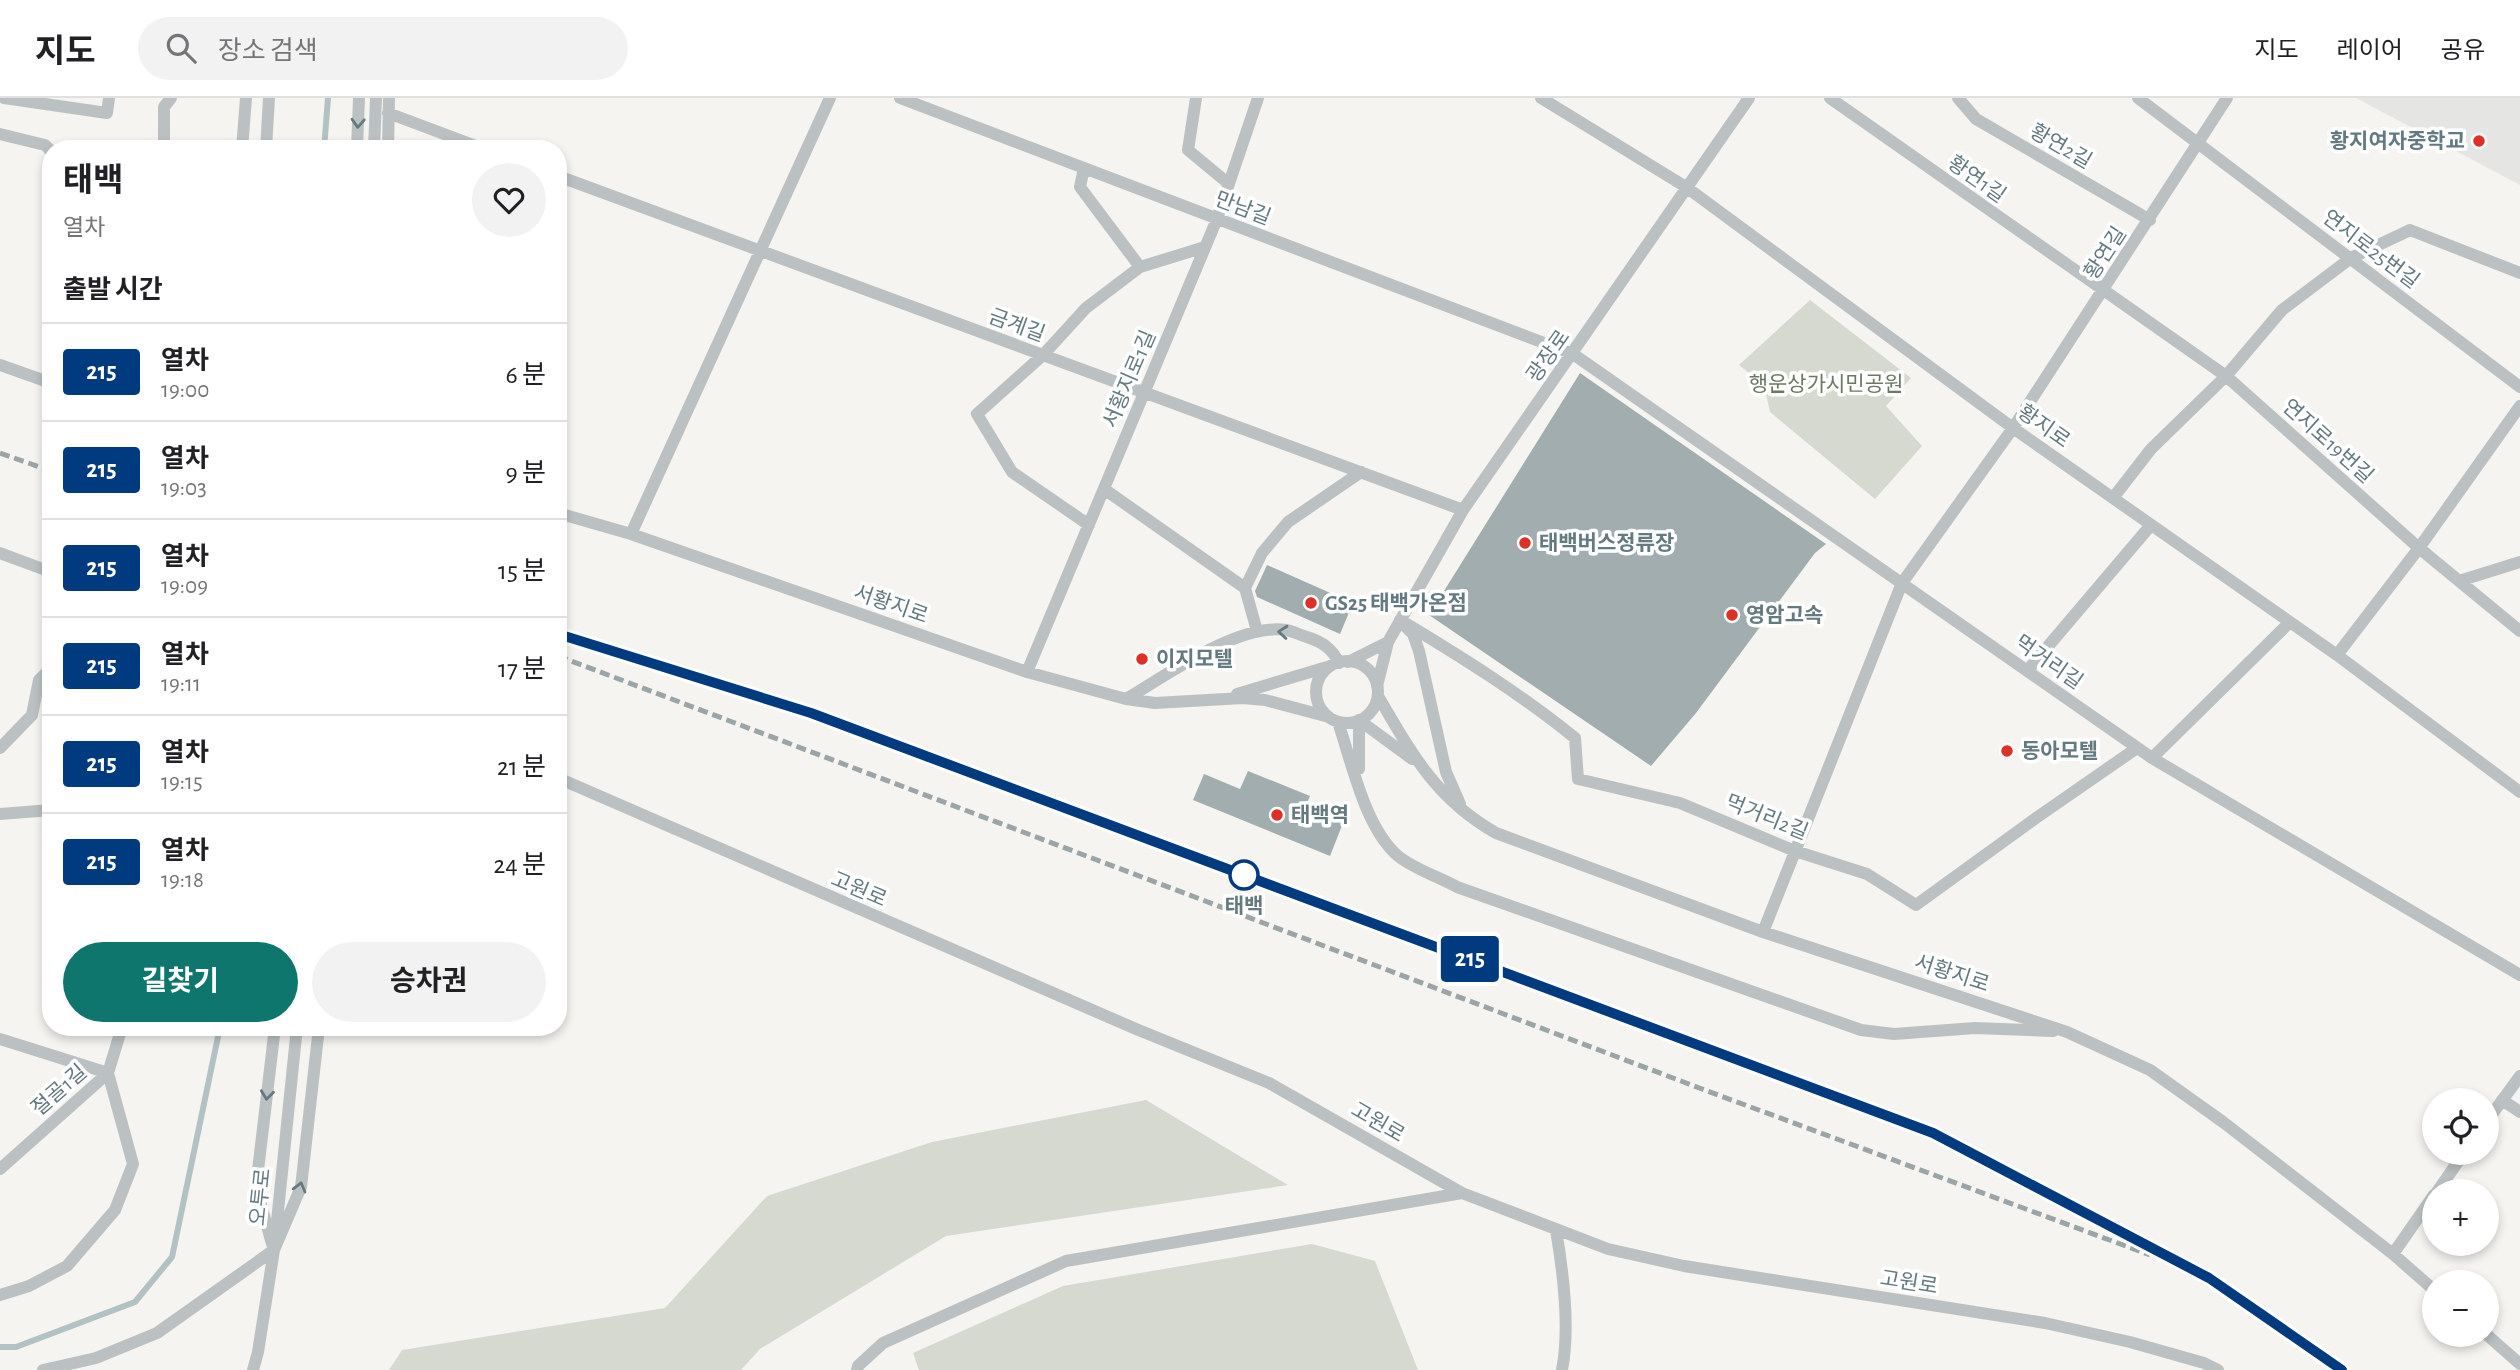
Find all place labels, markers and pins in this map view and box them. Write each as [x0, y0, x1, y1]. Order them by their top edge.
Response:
place label: 황지여자중학교 [2330, 130, 2465, 152]
marker: 황지여자중학교 [2471, 133, 2487, 149]
place label: 태백버스정류장 [1539, 532, 1674, 554]
marker: 태백버스정류장 [1517, 535, 1533, 551]
place label: GS25 태백가온점 [1325, 592, 1467, 614]
marker: GS25 태백가온점 [1303, 595, 1319, 611]
place label: 영암고속 [1746, 604, 1823, 626]
marker: 영암고속 [1724, 607, 1740, 623]
place label: 이지모텔 [1156, 648, 1233, 670]
marker: 이지모텔 [1134, 651, 1150, 667]
place label: 동아모텔 [2021, 740, 2098, 762]
marker: 동아모텔 [1999, 743, 2015, 759]
place label: 태백역 [1291, 804, 1349, 826]
marker: 태백역 [1269, 807, 1285, 823]
marker: 태백 [1229, 860, 1259, 890]
place label: 태백 [1225, 895, 1263, 917]

